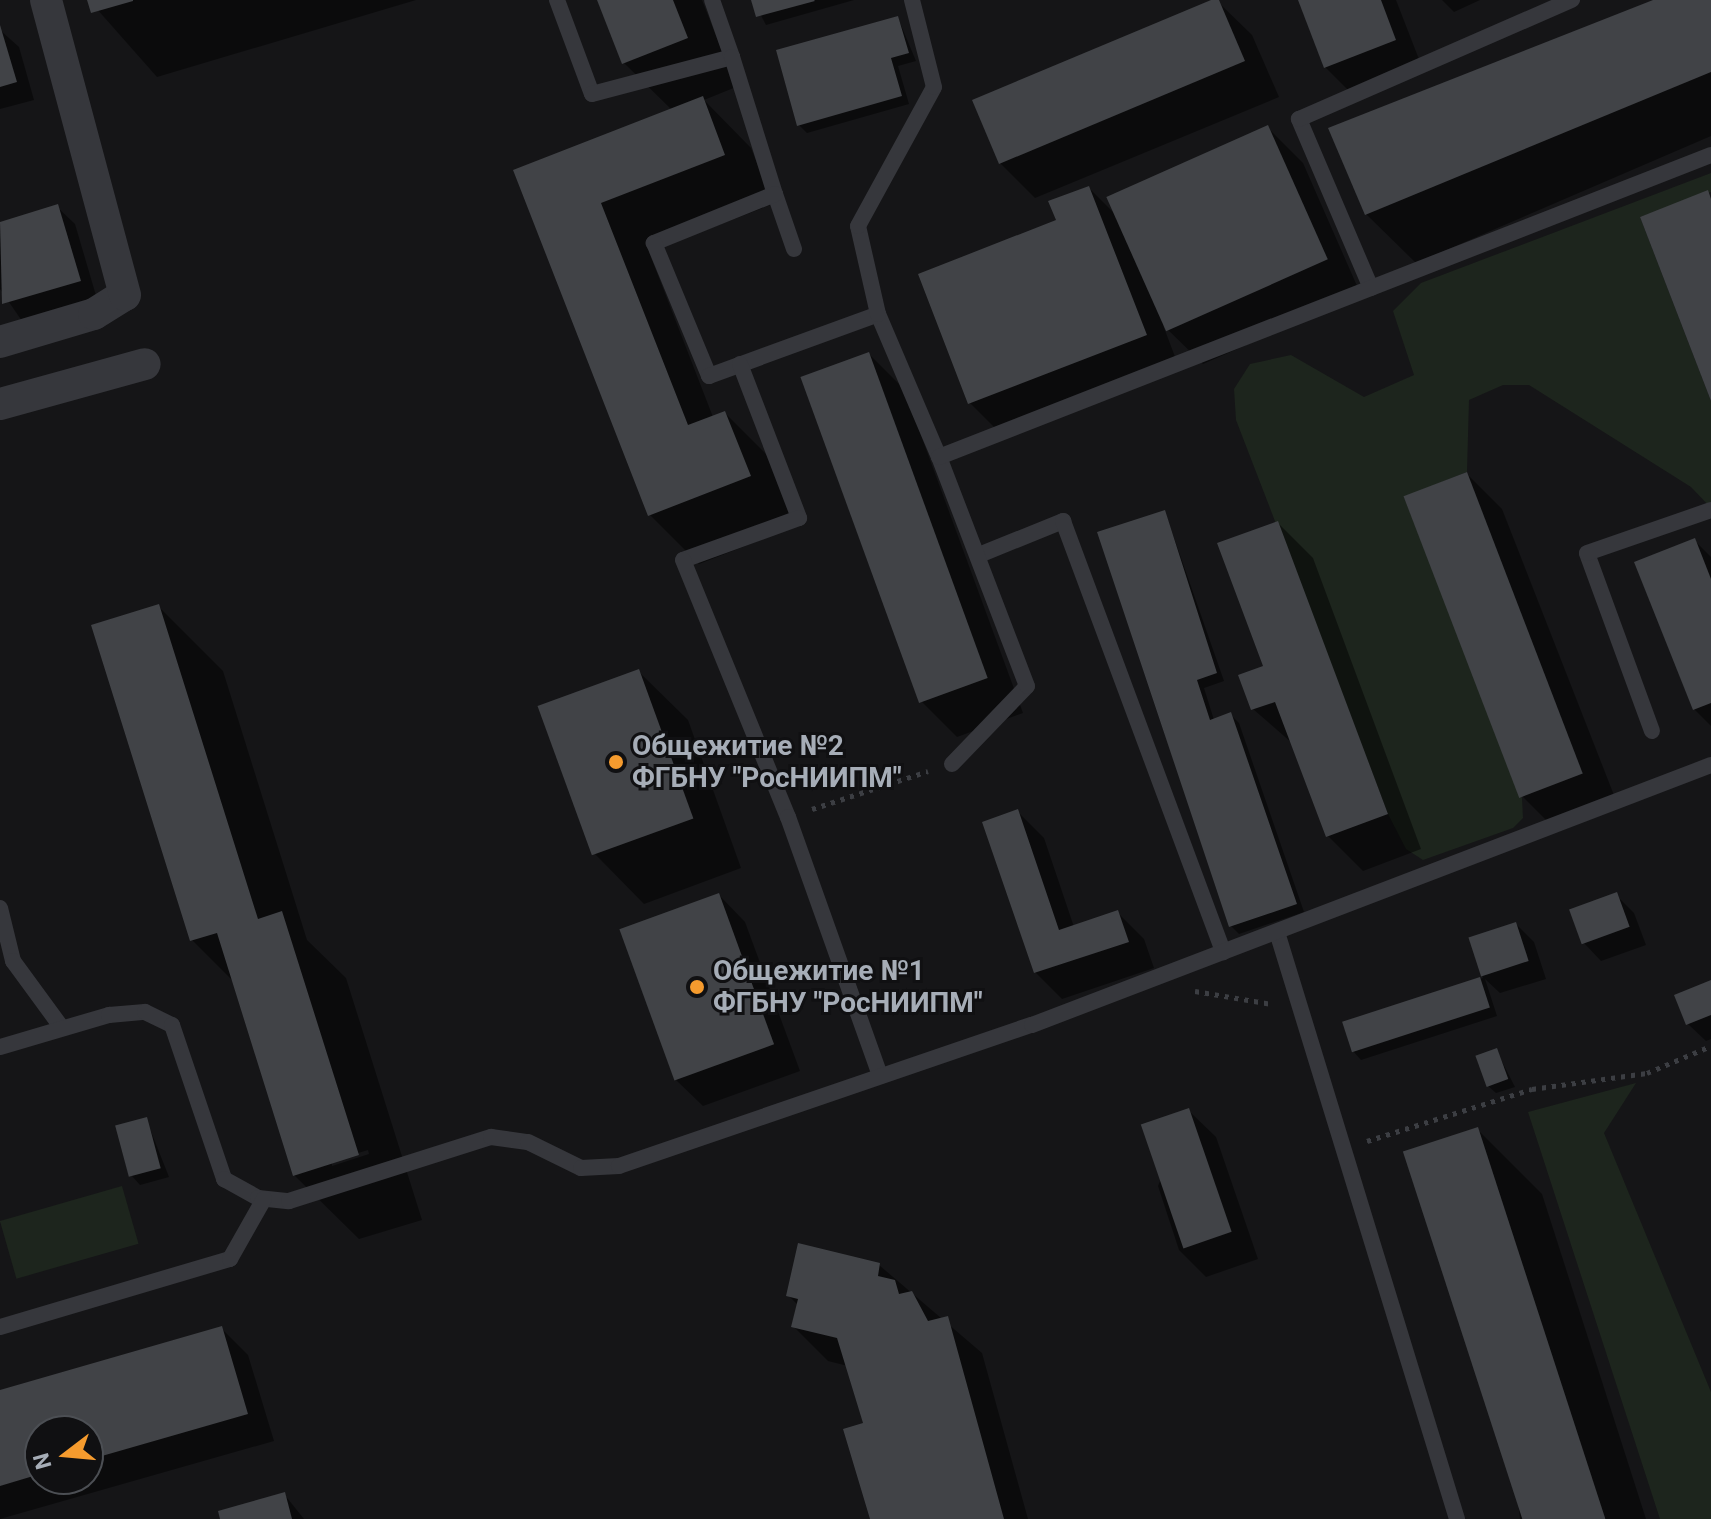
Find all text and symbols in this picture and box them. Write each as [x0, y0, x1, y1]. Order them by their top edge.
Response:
place label: Общежитие №2 ФГБНУ "РосНИИПМ" [632, 729, 902, 795]
marker: Общежитие №2 ФГБНУ "РосНИИПМ" [607, 753, 625, 771]
place label: Общежитие №1 ФГБНУ "РосНИИПМ" [713, 954, 983, 1020]
marker: Общежитие №1 ФГБНУ "РосНИИПМ" [688, 978, 706, 996]
north arrow [24, 1415, 104, 1495]
text: N [28, 1450, 57, 1472]

